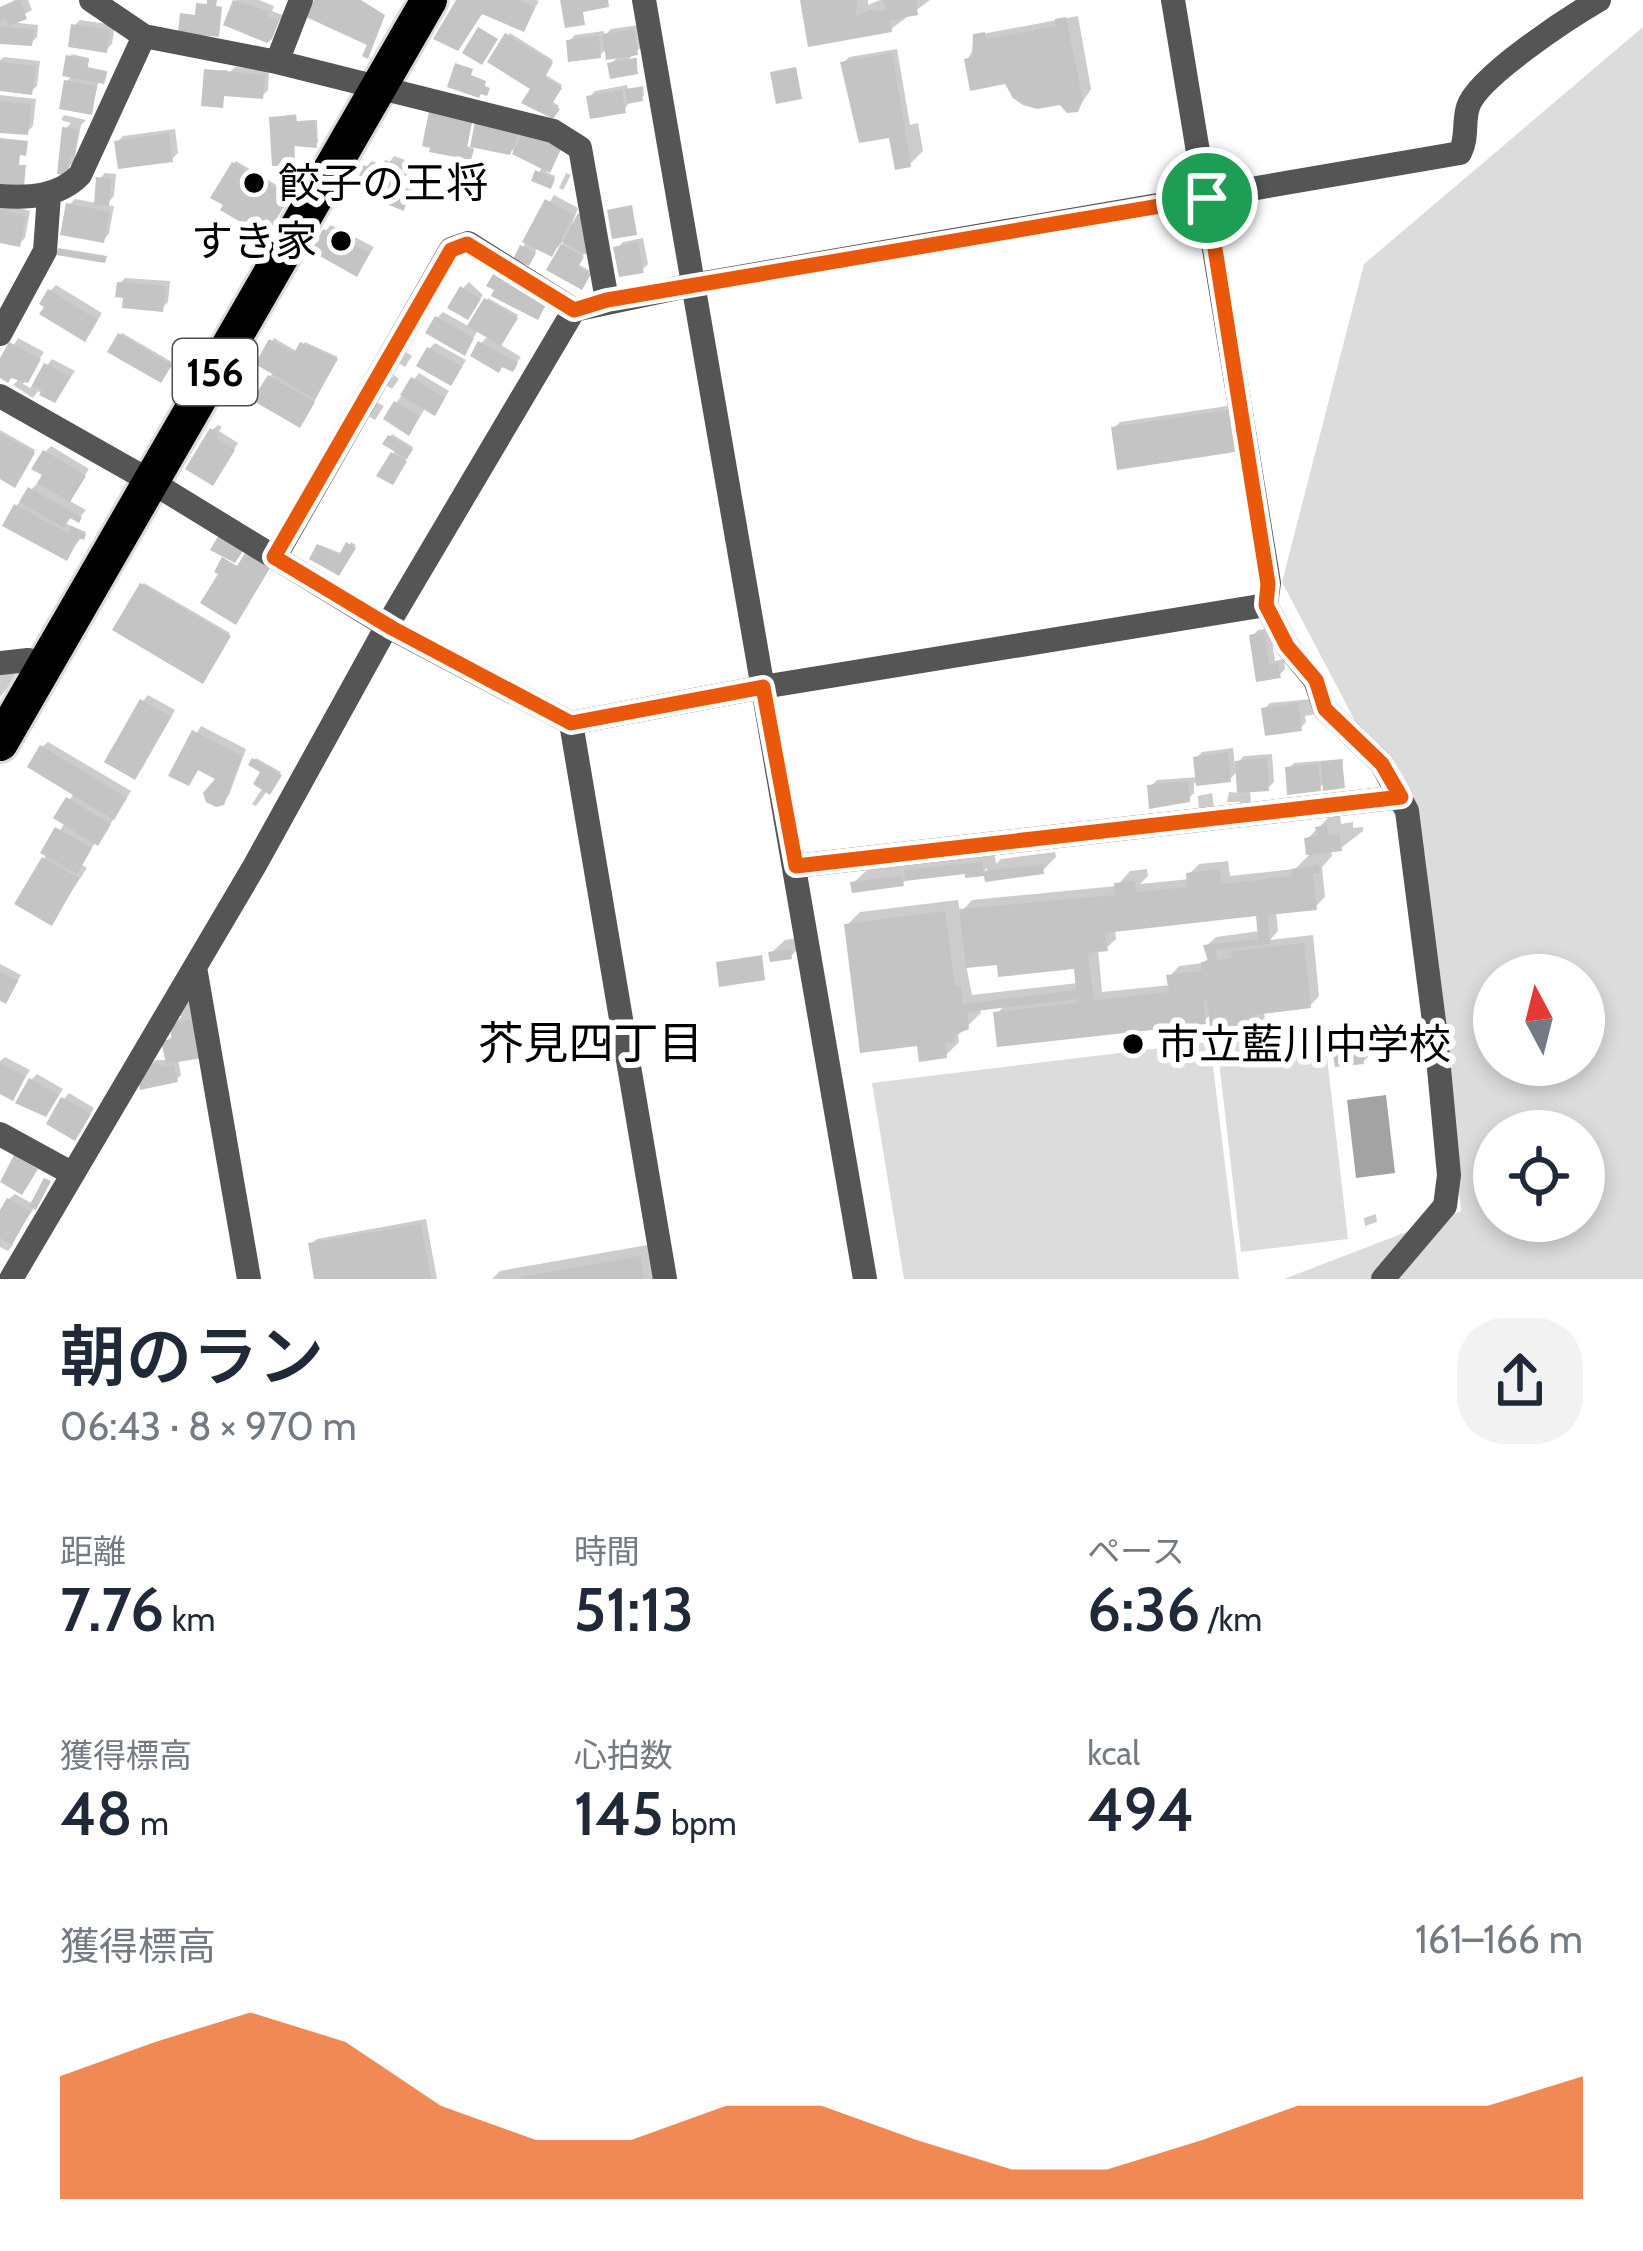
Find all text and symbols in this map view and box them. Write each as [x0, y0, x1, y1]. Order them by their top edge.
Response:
pin [1156, 147, 1258, 249]
place label: 餃子の王将 [278, 157, 488, 209]
icon: arrive [1174, 165, 1240, 231]
marker: 餃子の王将 [241, 170, 267, 196]
place label: すき家 [191, 215, 317, 267]
marker: すき家 [328, 228, 354, 254]
road number: 156 [173, 339, 257, 405]
north arrow [1473, 954, 1605, 1086]
map controls [1473, 954, 1605, 1242]
district label: 芥見四丁目 [478, 1016, 704, 1070]
place label: 市立藍川中学校 [1157, 1018, 1451, 1070]
marker: 市立藍川中学校 [1120, 1031, 1146, 1057]
button: locate [1473, 1110, 1605, 1242]
text: 朝のラン [60, 1316, 324, 1397]
button: share [1457, 1318, 1583, 1444]
text: 06:43 · 8 × 970 m [60, 1402, 357, 1450]
text: 距離 [60, 1531, 126, 1571]
text: 時間 [574, 1531, 640, 1571]
text: ペース [1087, 1531, 1185, 1571]
text: 7.76 [60, 1573, 164, 1646]
text: 51:13 [574, 1573, 694, 1646]
text: 6:36 [1087, 1573, 1200, 1646]
text: km [164, 1599, 215, 1639]
text: /km [1200, 1599, 1262, 1639]
text: kcal [1087, 1733, 1140, 1773]
text: 獲得標高 [60, 1735, 192, 1775]
text: 心拍数 [574, 1735, 673, 1775]
text: 494 [1087, 1773, 1194, 1846]
text: 48 [60, 1777, 133, 1850]
text: 145 [574, 1777, 664, 1850]
text: m [133, 1803, 169, 1843]
text: bpm [664, 1803, 737, 1843]
text: 161–166 m [1415, 1915, 1583, 1963]
text: 獲得標高 [60, 1922, 216, 1970]

